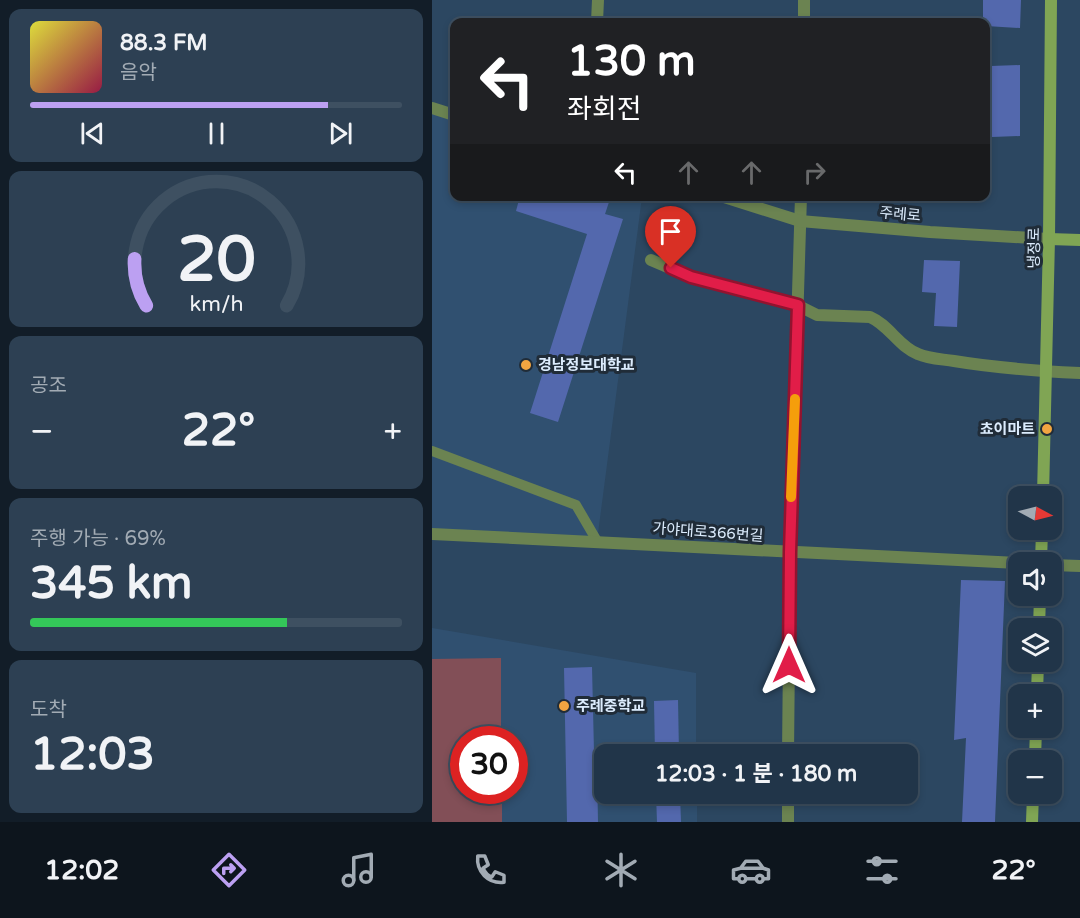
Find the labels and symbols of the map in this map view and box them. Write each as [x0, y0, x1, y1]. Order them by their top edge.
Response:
street label: 주례로 [879, 203, 921, 225]
pin [645, 206, 696, 268]
street label: 냉정로 [1025, 227, 1043, 269]
place label: 경남정보대학교 [538, 356, 635, 374]
marker: 경남정보대학교 [519, 358, 533, 372]
place label: 쵸이마트 [980, 420, 1035, 438]
marker: 쵸이마트 [1040, 422, 1054, 436]
north arrow [1008, 486, 1062, 540]
street label: 가야대로366번길 [652, 519, 764, 545]
position arrow [757, 633, 821, 697]
place label: 주례중학교 [576, 697, 645, 715]
marker: 주례중학교 [557, 699, 571, 713]
speed limit sign: 30 [450, 726, 528, 804]

